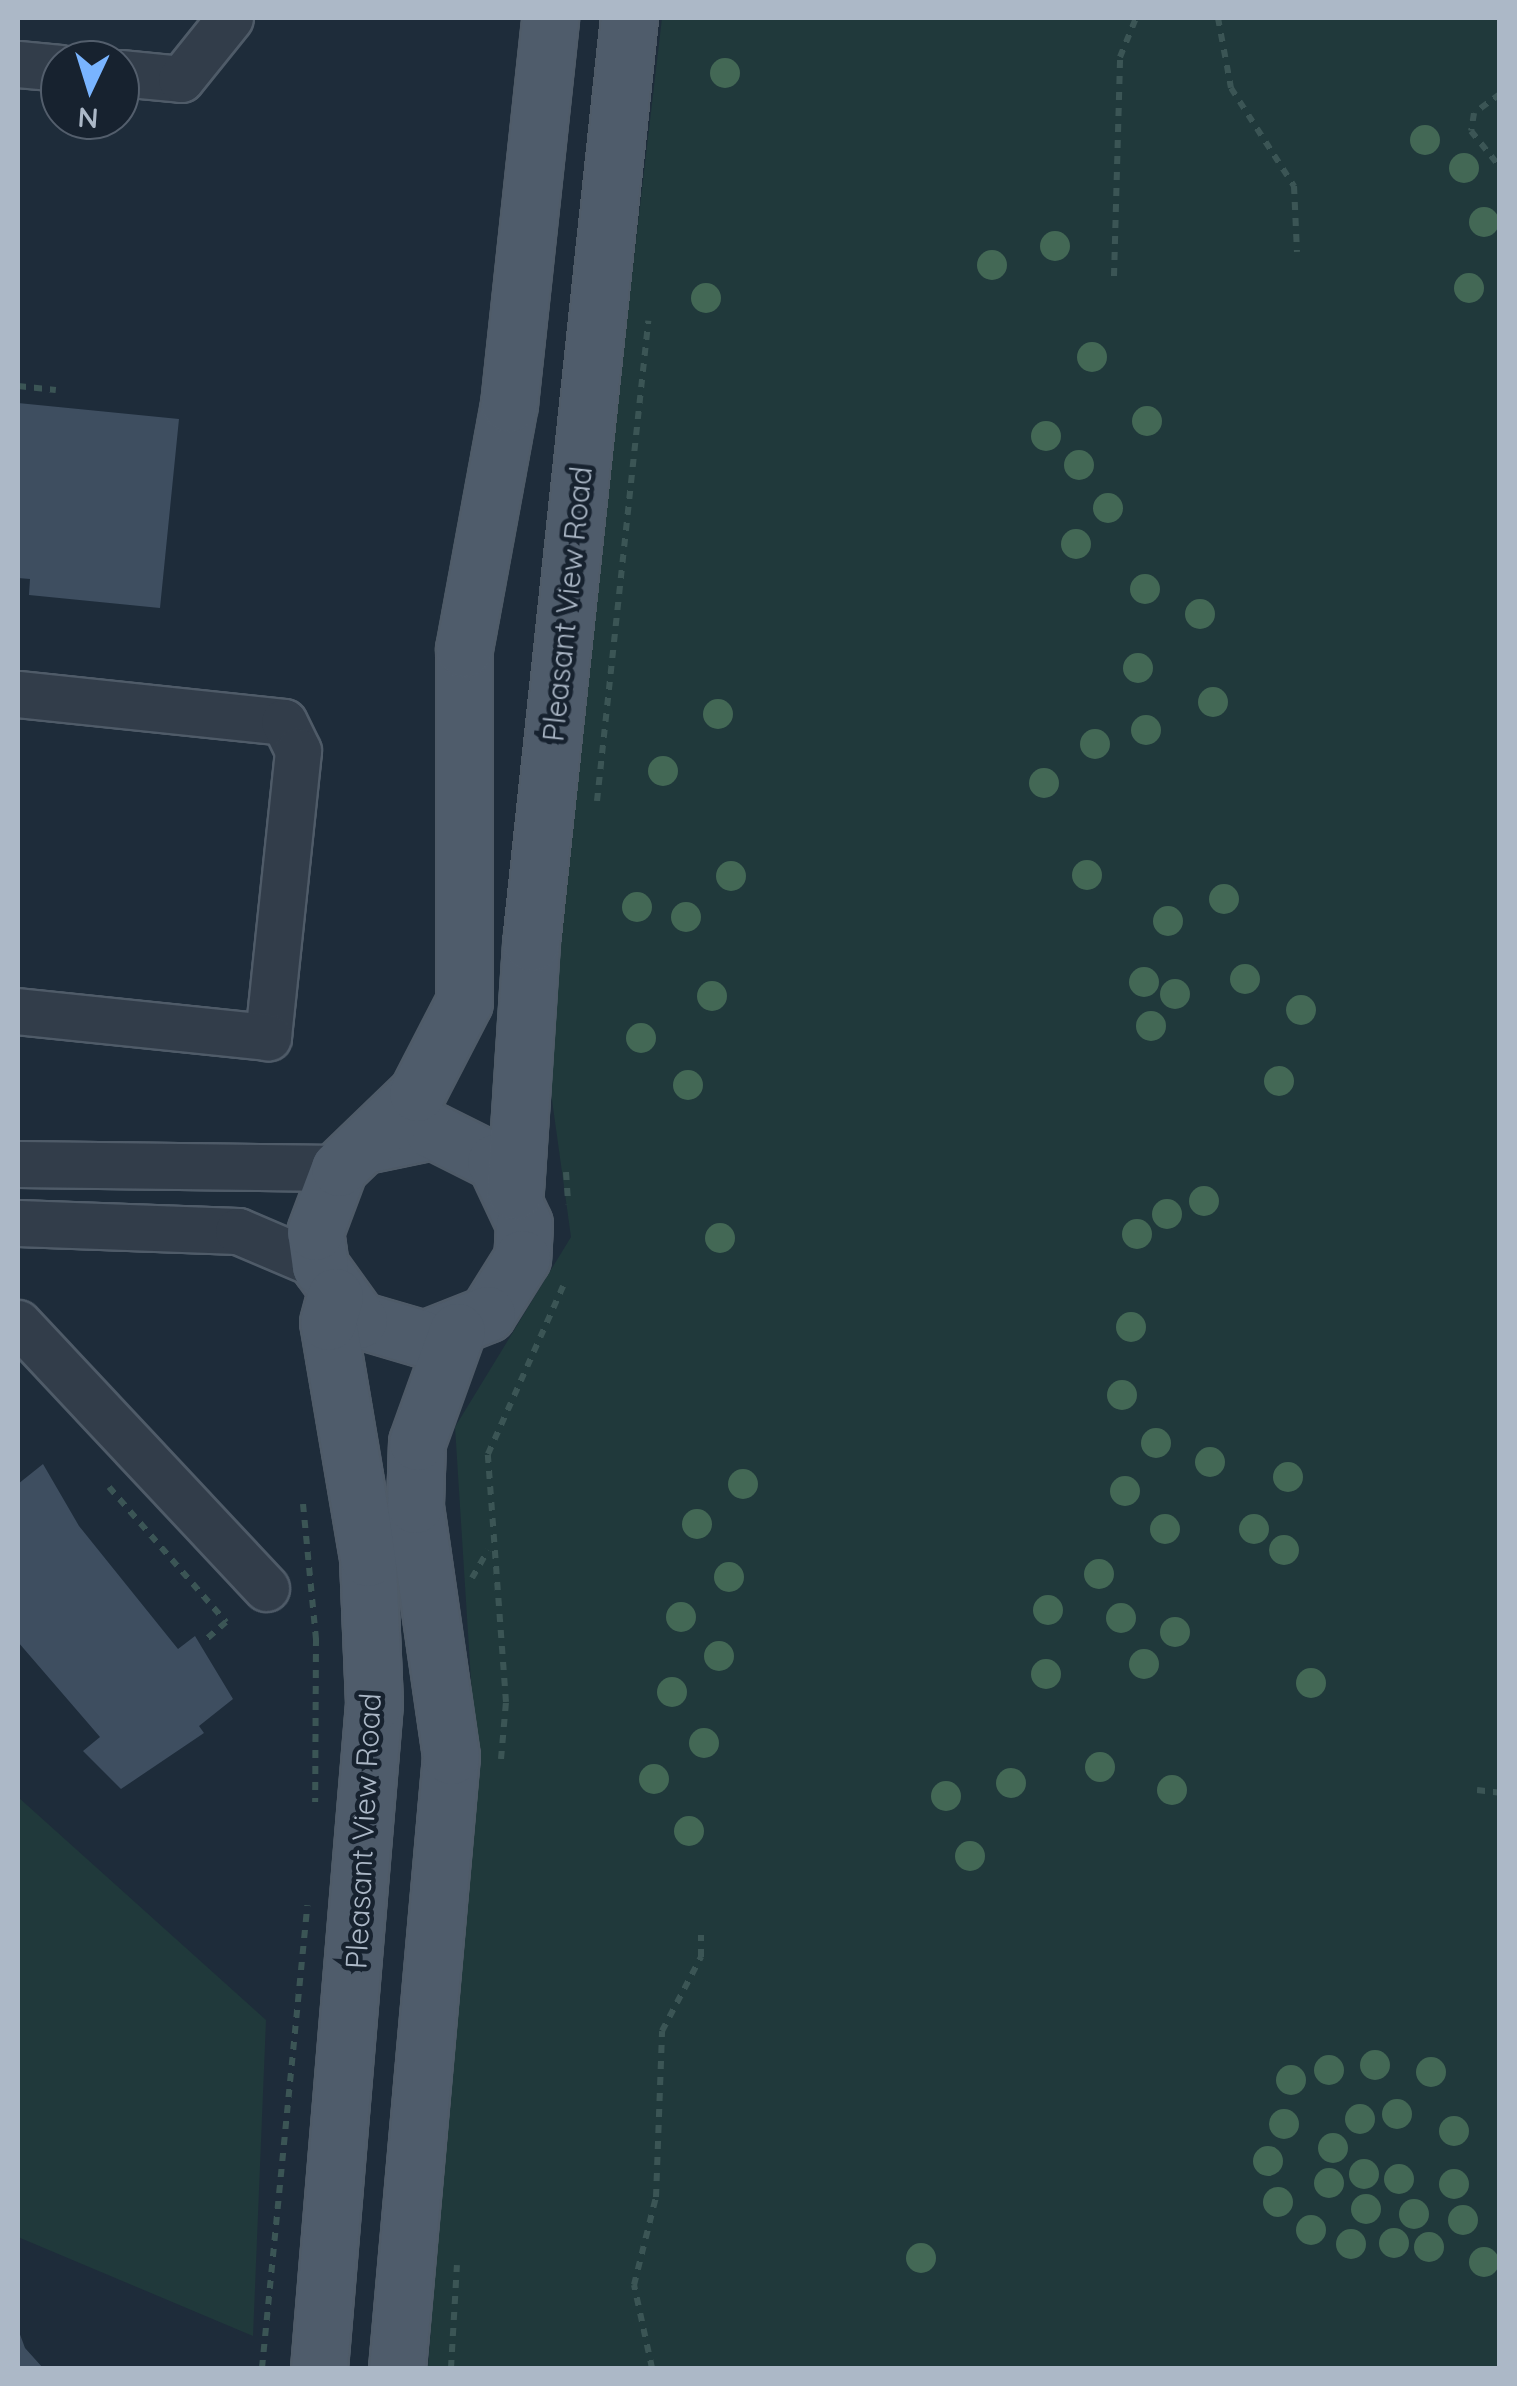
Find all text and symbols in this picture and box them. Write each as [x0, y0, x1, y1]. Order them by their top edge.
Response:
north arrow [40, 40, 140, 140]
text: N [77, 100, 100, 137]
street label: Pleasant View Road [535, 465, 599, 743]
street label: Pleasant View Road [338, 1692, 388, 1970]

